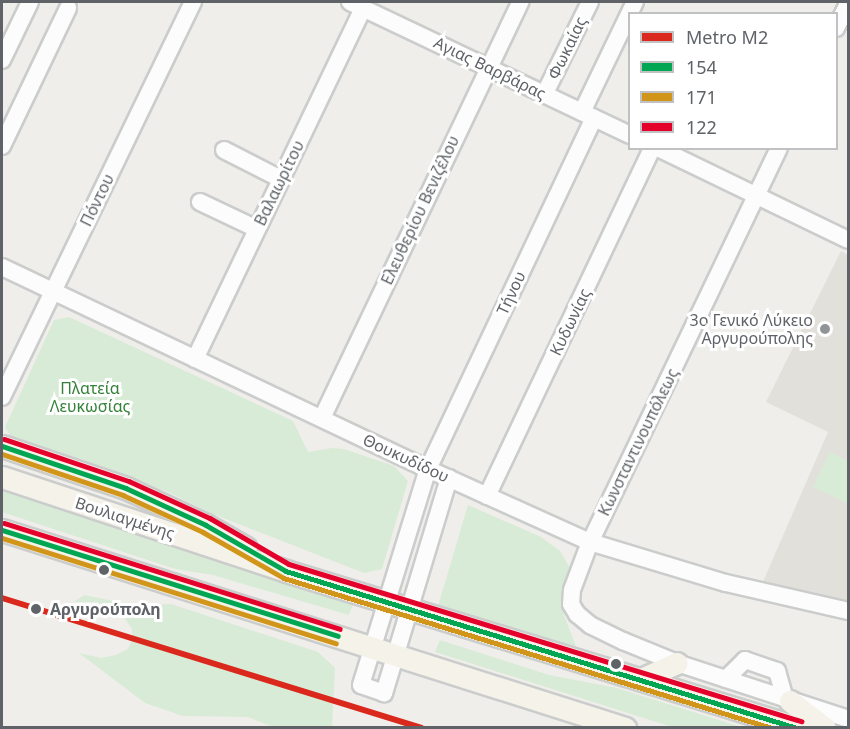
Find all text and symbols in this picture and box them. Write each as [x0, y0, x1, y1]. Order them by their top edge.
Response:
legend [628, 12, 838, 150]
street label: Φωκαίας [544, 14, 590, 82]
text: Metro Μ2 [686, 25, 768, 49]
street label: Αγιας Βαρβάρας [431, 33, 549, 103]
text: 154 [686, 55, 717, 79]
text: 171 [686, 85, 717, 109]
text: 122 [686, 115, 717, 139]
street label: Ελευθερίου Βενιζέλου [377, 132, 463, 288]
street label: Βαλαωρίτου [250, 137, 308, 229]
street label: Πόντου [76, 171, 118, 229]
street label: Τήνου [493, 268, 529, 318]
street label: Κυδωνίας [546, 285, 594, 359]
place label: 3ο Γενικό Λύκειο Αργυρούπολης [690, 310, 813, 348]
marker: 3ο Γενικό Λύκειο Αργυρούπολης [818, 322, 832, 336]
street label: Κωνσταντινουπόλεως [594, 365, 682, 519]
park label: Πλατεία Λευκωσίας [50, 378, 130, 416]
street label: Θουκυδίδου [360, 430, 452, 486]
street label: Βουλιαγμένης [73, 493, 177, 543]
unlabelled marker [98, 564, 110, 576]
place label: Αργυρούπολη [50, 599, 161, 619]
marker: Αργυρούπολη [27, 600, 45, 618]
unlabelled marker [610, 658, 622, 670]

